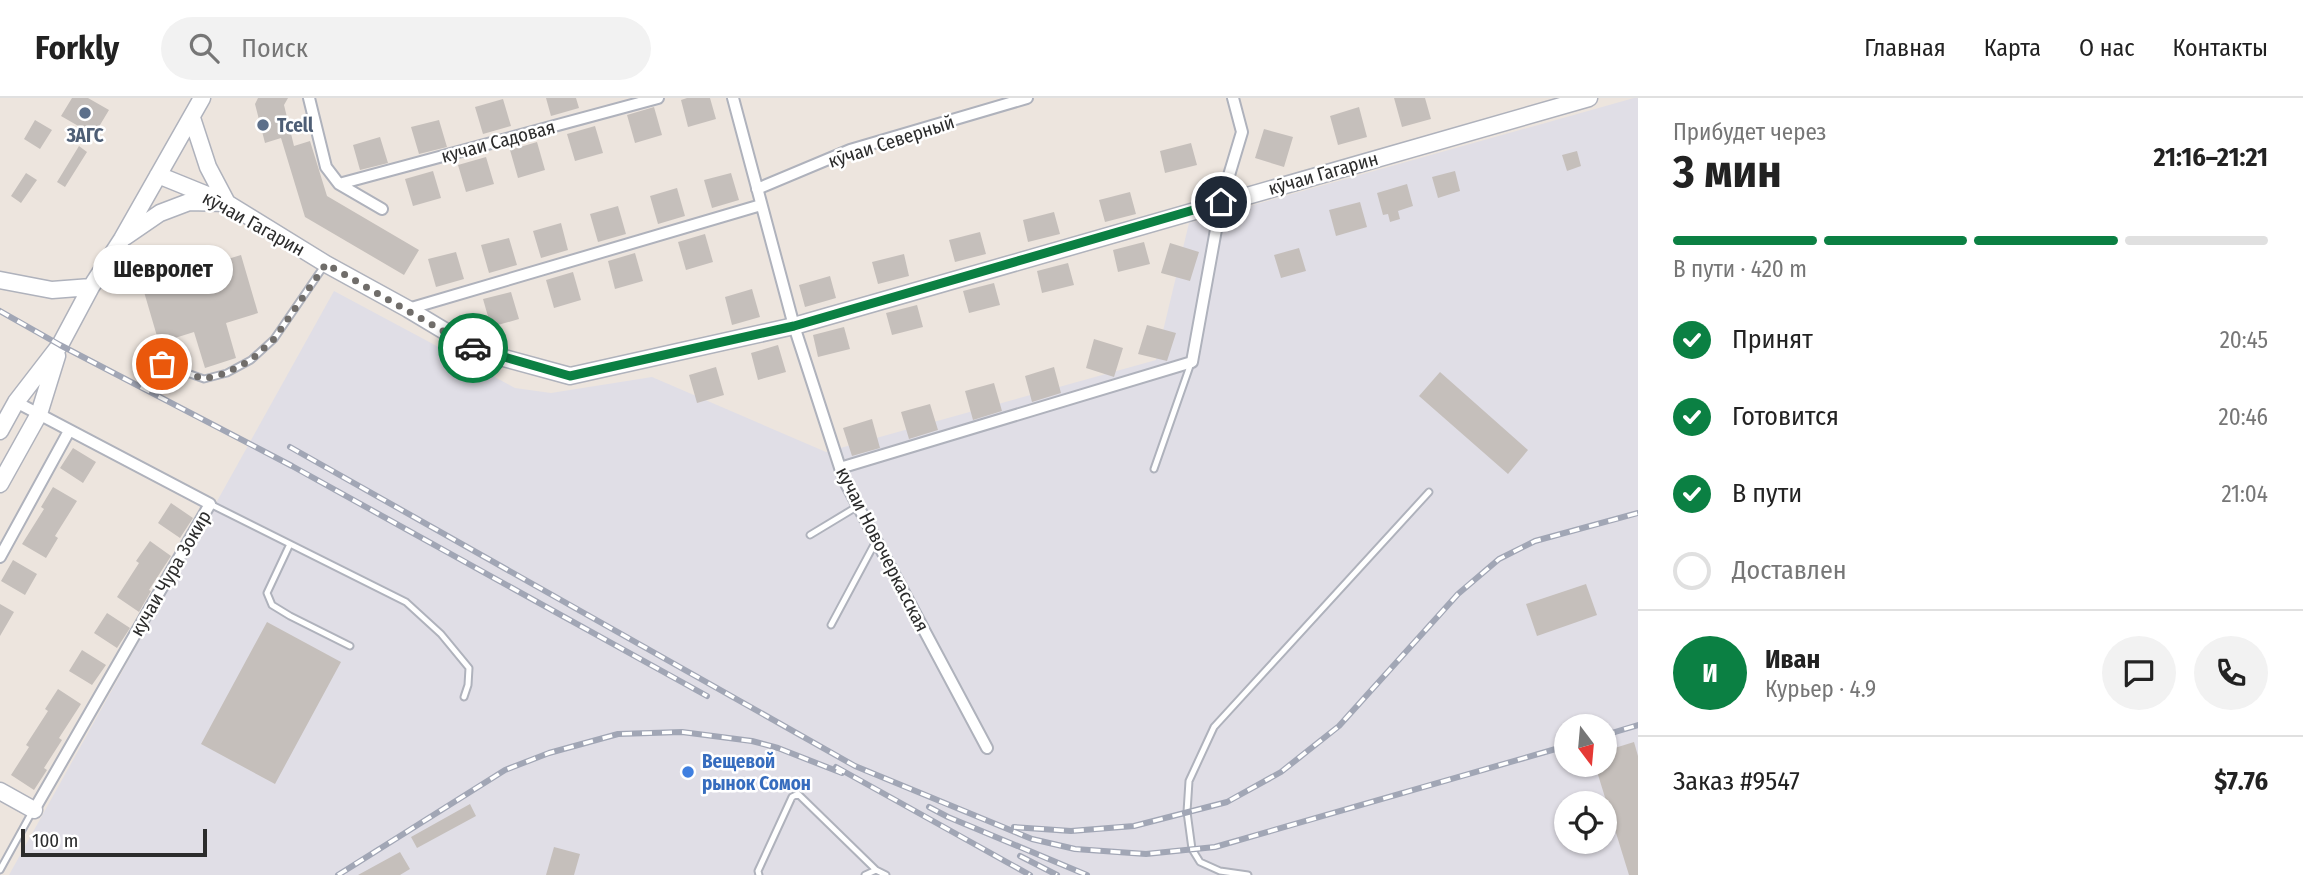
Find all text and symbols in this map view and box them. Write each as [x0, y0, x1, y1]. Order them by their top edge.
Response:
search box [161, 17, 651, 80]
text: Forkly [35, 28, 119, 68]
icon: search [185, 29, 223, 67]
text: Поиск [241, 33, 308, 64]
text: Главная [1864, 34, 1946, 62]
text: Карта [1984, 34, 2041, 62]
text: О нас [2079, 34, 2134, 62]
text: Контакты [2172, 34, 2268, 62]
marker: ЗАГС [77, 105, 93, 121]
street label: кӯчаи Северный [825, 110, 957, 173]
place label: Tcell [277, 114, 314, 137]
street label: кучаи Садовая [439, 115, 558, 168]
marker: Tcell [255, 117, 271, 133]
text: Прибудет через [1673, 118, 1826, 146]
place label: ЗАГС [65, 124, 104, 147]
text: 21:16–21:21 [2153, 142, 2268, 173]
text: 3 мин [1673, 144, 1782, 199]
street label: кӯчаи Гагарин [1266, 147, 1381, 200]
pin [1191, 172, 1251, 232]
icon: home [1202, 183, 1240, 221]
street label: кӯчаи Гагарин [199, 186, 309, 261]
callout: Шевролет [92, 245, 232, 294]
text: Шевролет [113, 255, 213, 283]
text: В пути · 420 m [1673, 255, 1807, 283]
courier [438, 313, 508, 383]
icon: check [1673, 321, 1711, 359]
text: Принят [1732, 324, 1813, 355]
text: 20:45 [2220, 326, 2268, 354]
icon: car [454, 329, 492, 367]
pin [132, 334, 192, 394]
icon: bag [143, 345, 181, 383]
icon: check [1673, 398, 1711, 436]
text: Готовится [1732, 401, 1839, 432]
text: 20:46 [2219, 403, 2268, 431]
street label: кучаи Новочеркасская [831, 463, 934, 635]
icon: check [1673, 475, 1711, 513]
text: В пути [1732, 478, 1802, 509]
text: 21:04 [2221, 480, 2268, 508]
street label: кучаи Чура Зокир [125, 506, 216, 640]
text: Доставлен [1732, 555, 1847, 586]
button: chat [2102, 636, 2176, 710]
button: phone [2194, 636, 2268, 710]
text: Иван [1765, 644, 1820, 675]
text: И [1702, 658, 1718, 689]
text: Курьер · 4.9 [1765, 675, 1876, 703]
north arrow [1554, 714, 1617, 777]
map controls [1554, 714, 1617, 854]
place label: Вещевой рынок Сомон [702, 750, 811, 795]
marker: Вещевой рынок Сомон [680, 764, 696, 780]
text: Заказ #9547 [1673, 766, 1800, 797]
text: $7.76 [2214, 766, 2268, 797]
button: locate [1554, 791, 1617, 854]
scale bar [21, 826, 206, 858]
text: 100 m [32, 829, 78, 852]

